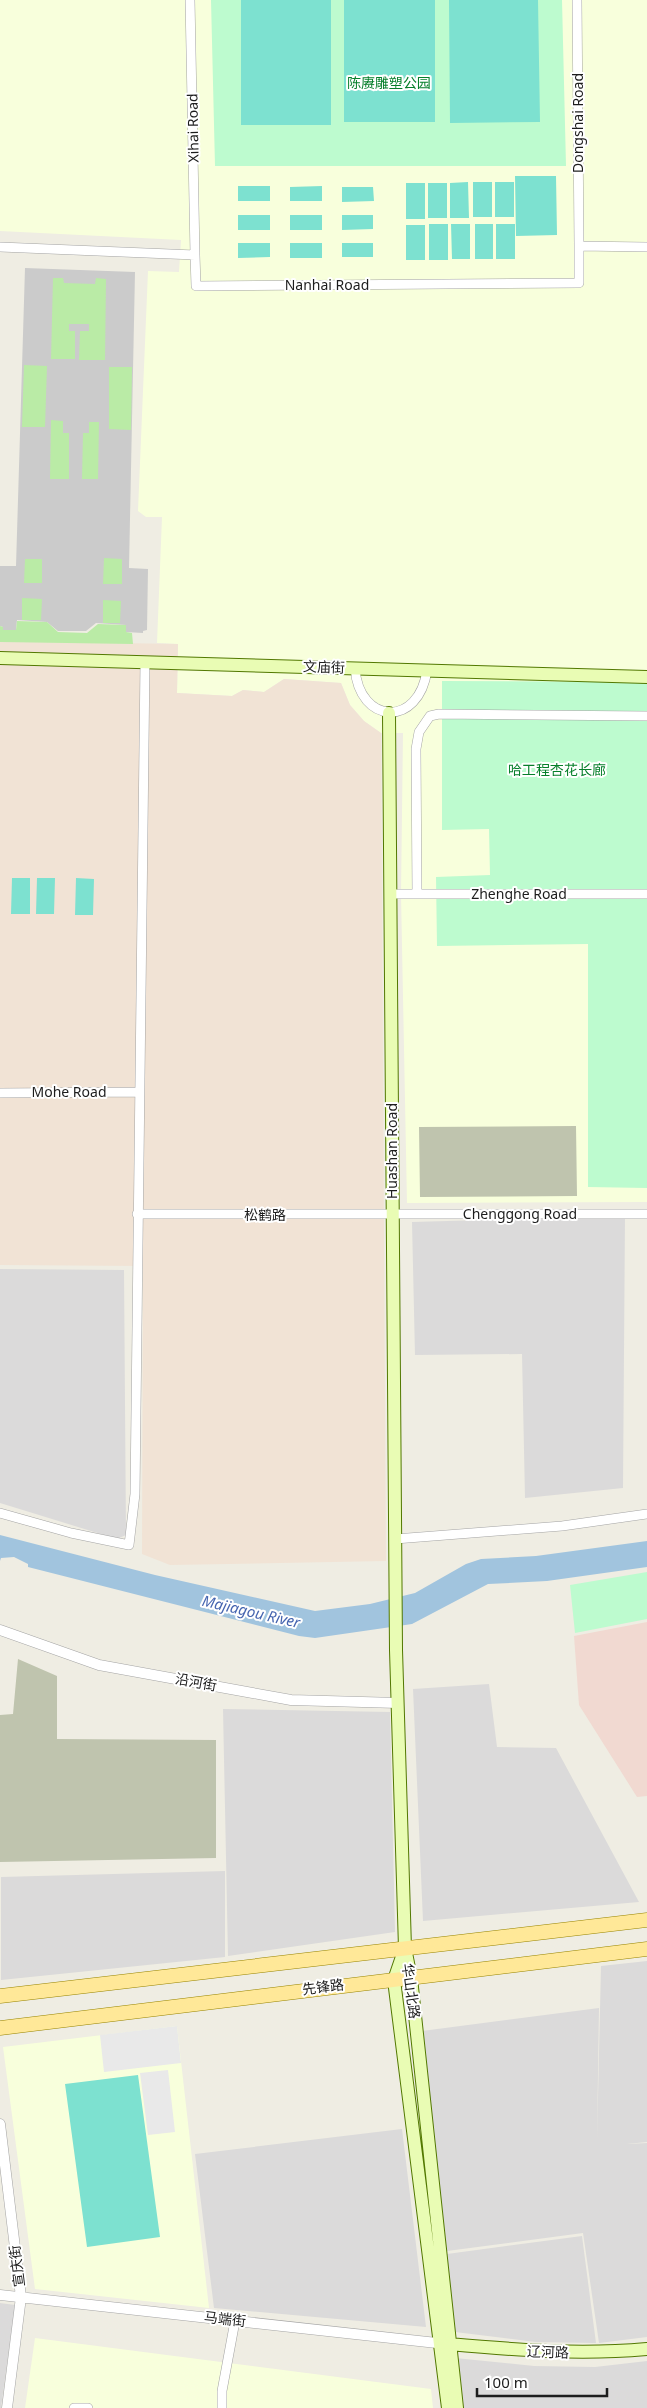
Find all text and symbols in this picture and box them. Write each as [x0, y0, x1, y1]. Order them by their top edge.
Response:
park label: 陈赓雕塑公园 [347, 73, 431, 92]
street label: Dongshai Road [568, 73, 587, 173]
street label: Xihai Road [182, 93, 203, 163]
street label: Nanhai Road [285, 275, 369, 294]
street label: 文庙街 [303, 656, 345, 677]
park label: 哈工程杏花长廊 [508, 760, 606, 779]
street label: Zhenghe Road [471, 884, 567, 903]
street label: Mohe Road [32, 1082, 107, 1101]
street label: Huashan Road [382, 1103, 401, 1199]
street label: Chenggong Road [463, 1204, 577, 1223]
street label: 松鹤路 [244, 1205, 286, 1224]
water label: Majiagou River [200, 1590, 303, 1632]
street label: 沿河街 [174, 1669, 218, 1695]
street label: 华山北路 [398, 1962, 425, 2020]
street label: 先锋路 [301, 1975, 345, 1998]
street label: 宣庆街 [5, 2244, 28, 2288]
street label: 马端街 [203, 2307, 247, 2330]
street label: 辽河路 [527, 2341, 569, 2362]
scale bar [477, 2366, 607, 2398]
text: 100 m [484, 2372, 528, 2392]

